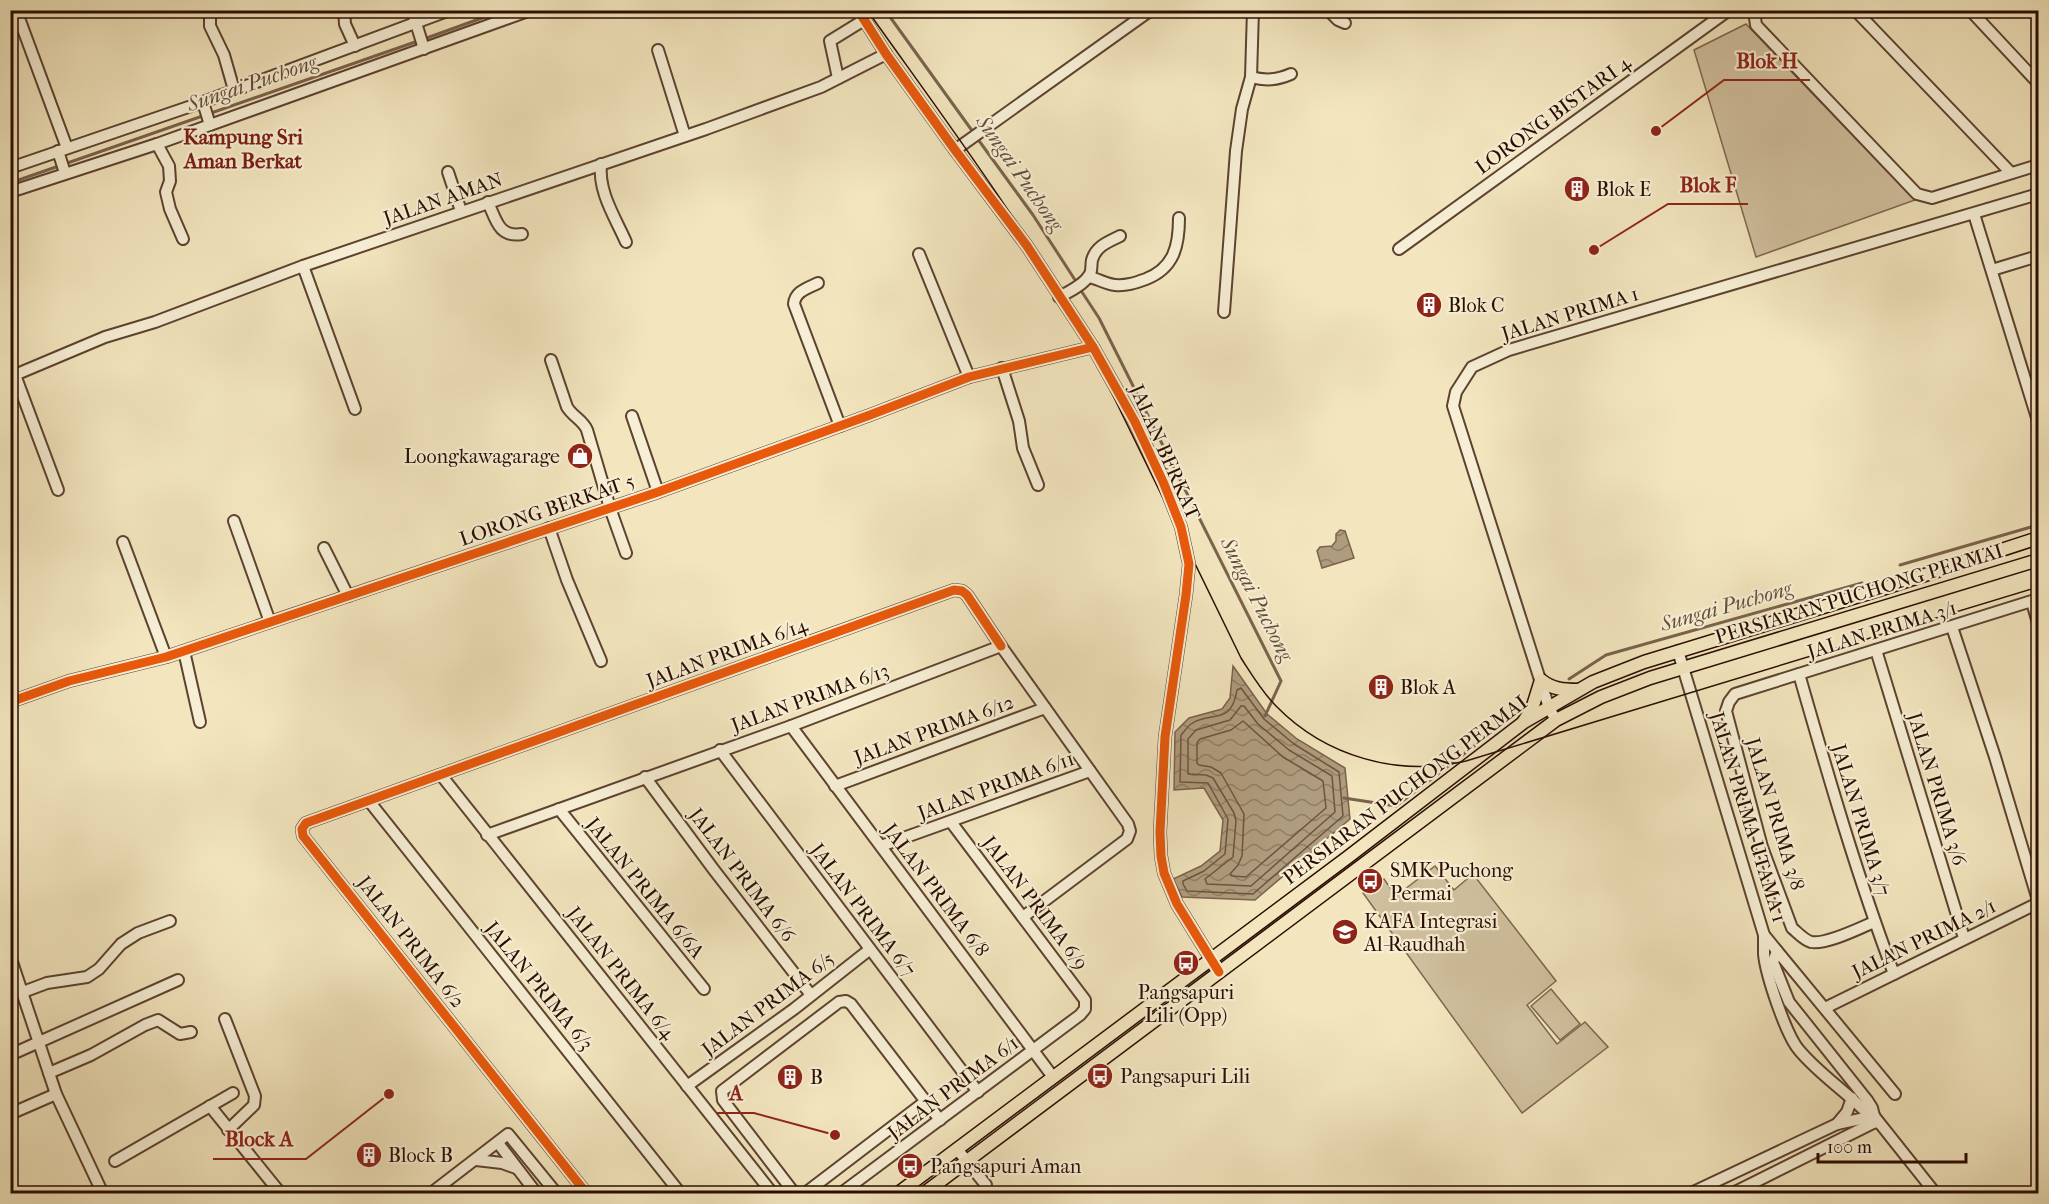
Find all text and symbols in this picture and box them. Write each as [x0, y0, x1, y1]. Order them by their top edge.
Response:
callout: Blok H [1724, 41, 1810, 80]
water label: Sungai Puchong [183, 49, 321, 117]
text: Blok H [1736, 49, 1798, 73]
street label: LORONG BISTARI 4 [1471, 50, 1636, 179]
water label: Sungai Puchong [971, 110, 1069, 236]
district label: Kampung Sri Aman Berkat [182, 125, 304, 173]
callout: Blok F [1668, 165, 1748, 204]
street label: JALAN AMAN [378, 168, 506, 231]
text: Blok F [1680, 173, 1737, 197]
building icon: Blok E [1562, 174, 1592, 204]
place label: Blok E [1596, 178, 1651, 201]
street label: JALAN PRIMA 1 [1497, 282, 1641, 346]
building icon: Blok C [1414, 290, 1444, 320]
place label: Blok C [1448, 294, 1504, 317]
street label: JALAN BERKAT [1124, 379, 1205, 523]
shop icon: Loongkawagarage [565, 441, 595, 471]
place label: Loongkawagarage [404, 445, 560, 468]
street label: LORONG BERKAT 5 [456, 469, 638, 551]
water label: Sungai Puchong [1215, 532, 1299, 666]
street label: PERSIARAN PUCHONG PERMAI [1712, 539, 2006, 649]
water label: Sungai Puchong [1656, 576, 1795, 637]
street label: JALAN PRIMA 3/1 [1802, 596, 1960, 664]
street label: JALAN PRIMA 6/14 [641, 613, 812, 694]
street label: JALAN PRIMA 6/13 [726, 659, 892, 738]
building icon: Blok A [1366, 672, 1396, 702]
place label: Blok A [1400, 676, 1457, 699]
street label: JALAN PRIMA 6/12 [849, 690, 1017, 770]
street label: PERSIARAN PUCHONG PERMAI [1278, 690, 1532, 889]
street label: JALAN PRIMA UTAMA 1 [1704, 707, 1791, 925]
street label: JALAN PRIMA 3/6 [1902, 708, 1971, 869]
street label: JALAN PRIMA 3/8 [1740, 733, 1809, 893]
street label: JALAN PRIMA 3/7 [1826, 739, 1895, 899]
street label: JALAN PRIMA 6/11 [913, 747, 1077, 826]
street label: JALAN PRIMA 6/6 [683, 802, 800, 947]
street label: JALAN PRIMA 6/6A [580, 811, 709, 964]
street label: JALAN PRIMA 6/8 [877, 817, 994, 961]
street label: JALAN PRIMA 6/9 [976, 830, 1093, 974]
street label: JALAN PRIMA 6/7 [804, 837, 921, 981]
place label: SMK Puchong Permai [1390, 859, 1513, 905]
bus stop icon: SMK Puchong Permai [1355, 866, 1385, 896]
street label: JALAN PRIMA 6/2 [351, 870, 470, 1013]
street label: JALAN PRIMA 2/1 [1846, 894, 2000, 985]
street label: JALAN PRIMA 6/4 [561, 901, 681, 1045]
place label: KAFA Integrasi Al-Raudhah [1363, 910, 1497, 956]
street label: JALAN PRIMA 6/3 [479, 915, 598, 1055]
school or university icon: KAFA Integrasi Al-Raudhah [1330, 917, 1360, 947]
street label: JALAN PRIMA 6/5 [696, 947, 839, 1062]
bus stop icon: Pangsapuri Lili (Opp) [1171, 948, 1201, 978]
place label: Pangsapuri Lili (Opp) [1138, 981, 1234, 1027]
street label: JALAN PRIMA 6/1 [881, 1031, 1023, 1146]
bus stop icon: Pangsapuri Lili [1085, 1061, 1115, 1091]
building icon: B [775, 1062, 805, 1092]
place label: Pangsapuri Lili [1120, 1065, 1250, 1088]
place label: B [810, 1066, 823, 1089]
callout: A [717, 1074, 754, 1113]
text: A [727, 1081, 744, 1105]
callout: Block A [213, 1120, 306, 1159]
scale bar [1818, 1126, 1966, 1164]
text: Block A [225, 1127, 294, 1151]
text: 100 m [1827, 1137, 1872, 1158]
building icon: Block B [354, 1140, 384, 1170]
place label: Block B [388, 1144, 453, 1167]
bus stop icon: Pangsapuri Aman [895, 1151, 925, 1181]
place label: Pangsapuri Aman [930, 1155, 1082, 1178]

